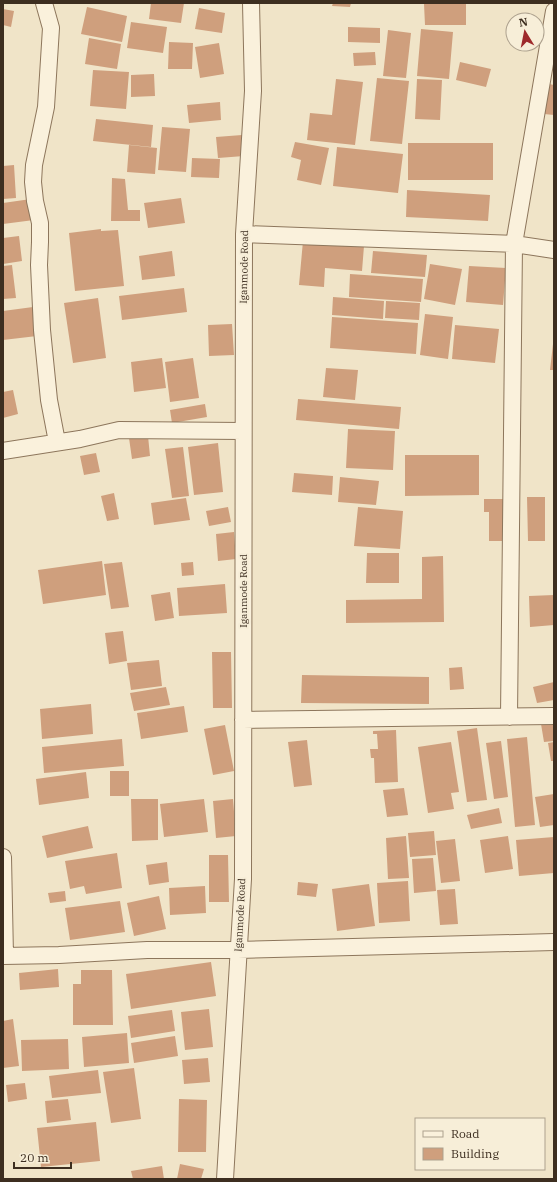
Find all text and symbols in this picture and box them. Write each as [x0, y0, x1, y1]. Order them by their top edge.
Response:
north arrow [505, 12, 545, 52]
text: N [518, 14, 529, 30]
street label: Iganmode Road [237, 230, 251, 304]
street label: Iganmode Road [237, 554, 250, 628]
street label: Iganmode Road [232, 878, 248, 952]
legend [415, 1118, 545, 1170]
text: Road [451, 1126, 480, 1141]
scale bar [14, 1144, 71, 1170]
text: Building [451, 1146, 499, 1161]
text: 20 m [20, 1150, 49, 1165]

